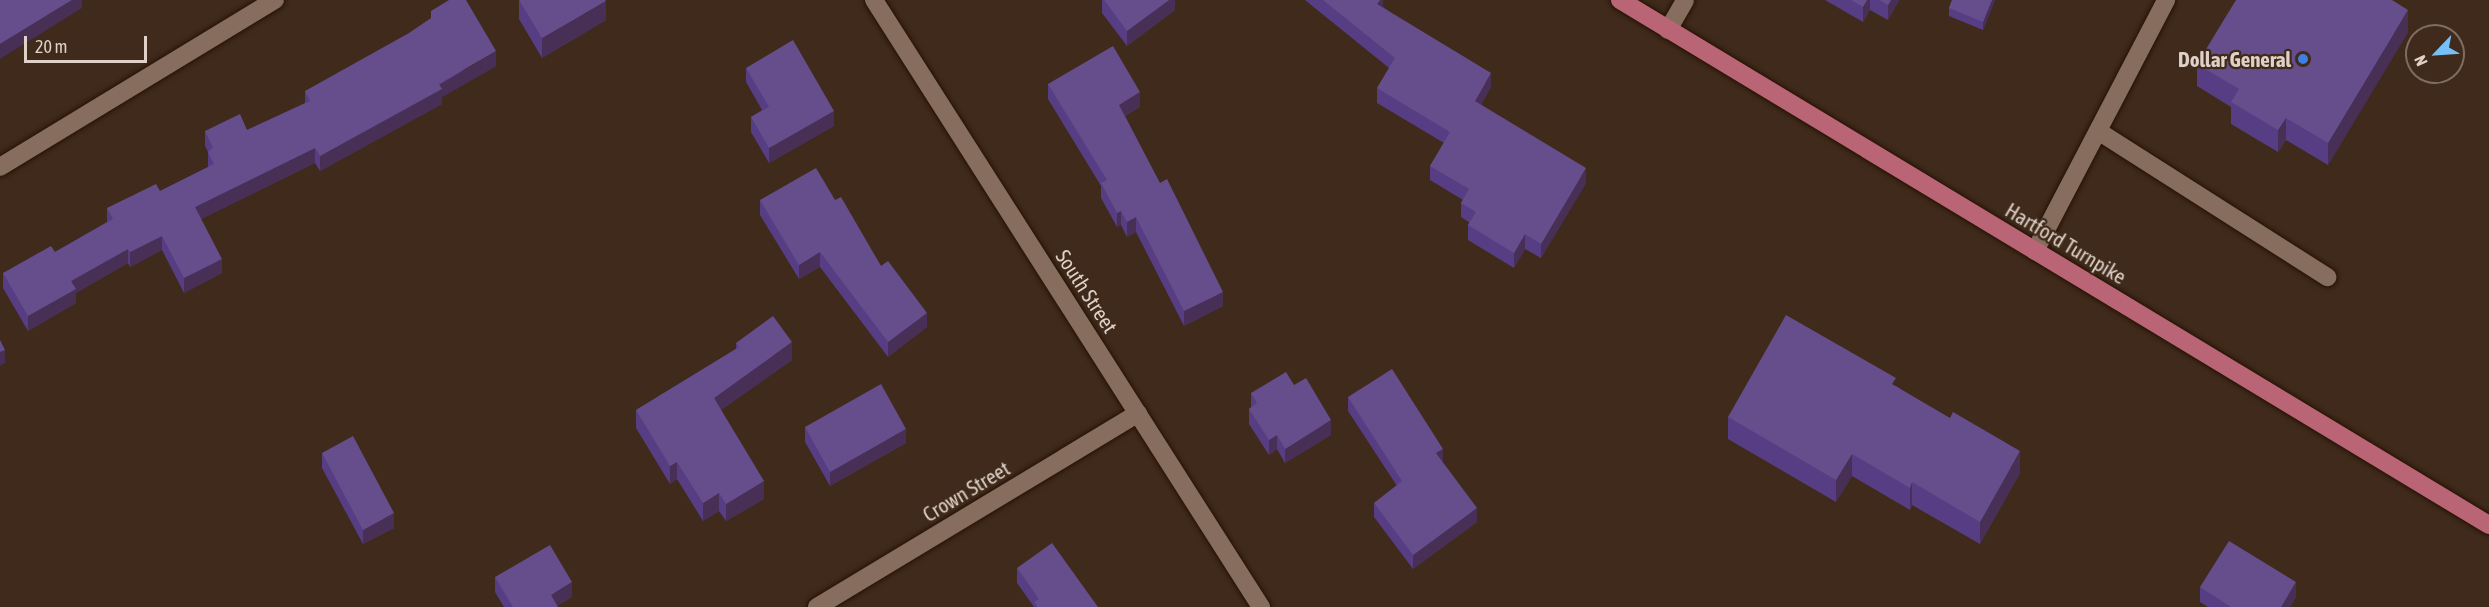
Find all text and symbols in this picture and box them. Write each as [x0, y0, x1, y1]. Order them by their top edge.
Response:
scale bar [27, 24, 150, 62]
north arrow [2405, 24, 2465, 84]
text: 20 m [35, 36, 67, 57]
place label: Dollar General [2178, 46, 2291, 72]
marker: Dollar General [2296, 52, 2310, 66]
text: N [2410, 53, 2431, 69]
street label: Hartford Turnpike [2001, 197, 2131, 289]
street label: South Street [1051, 245, 1123, 337]
street label: Crown Street [918, 455, 1014, 527]

